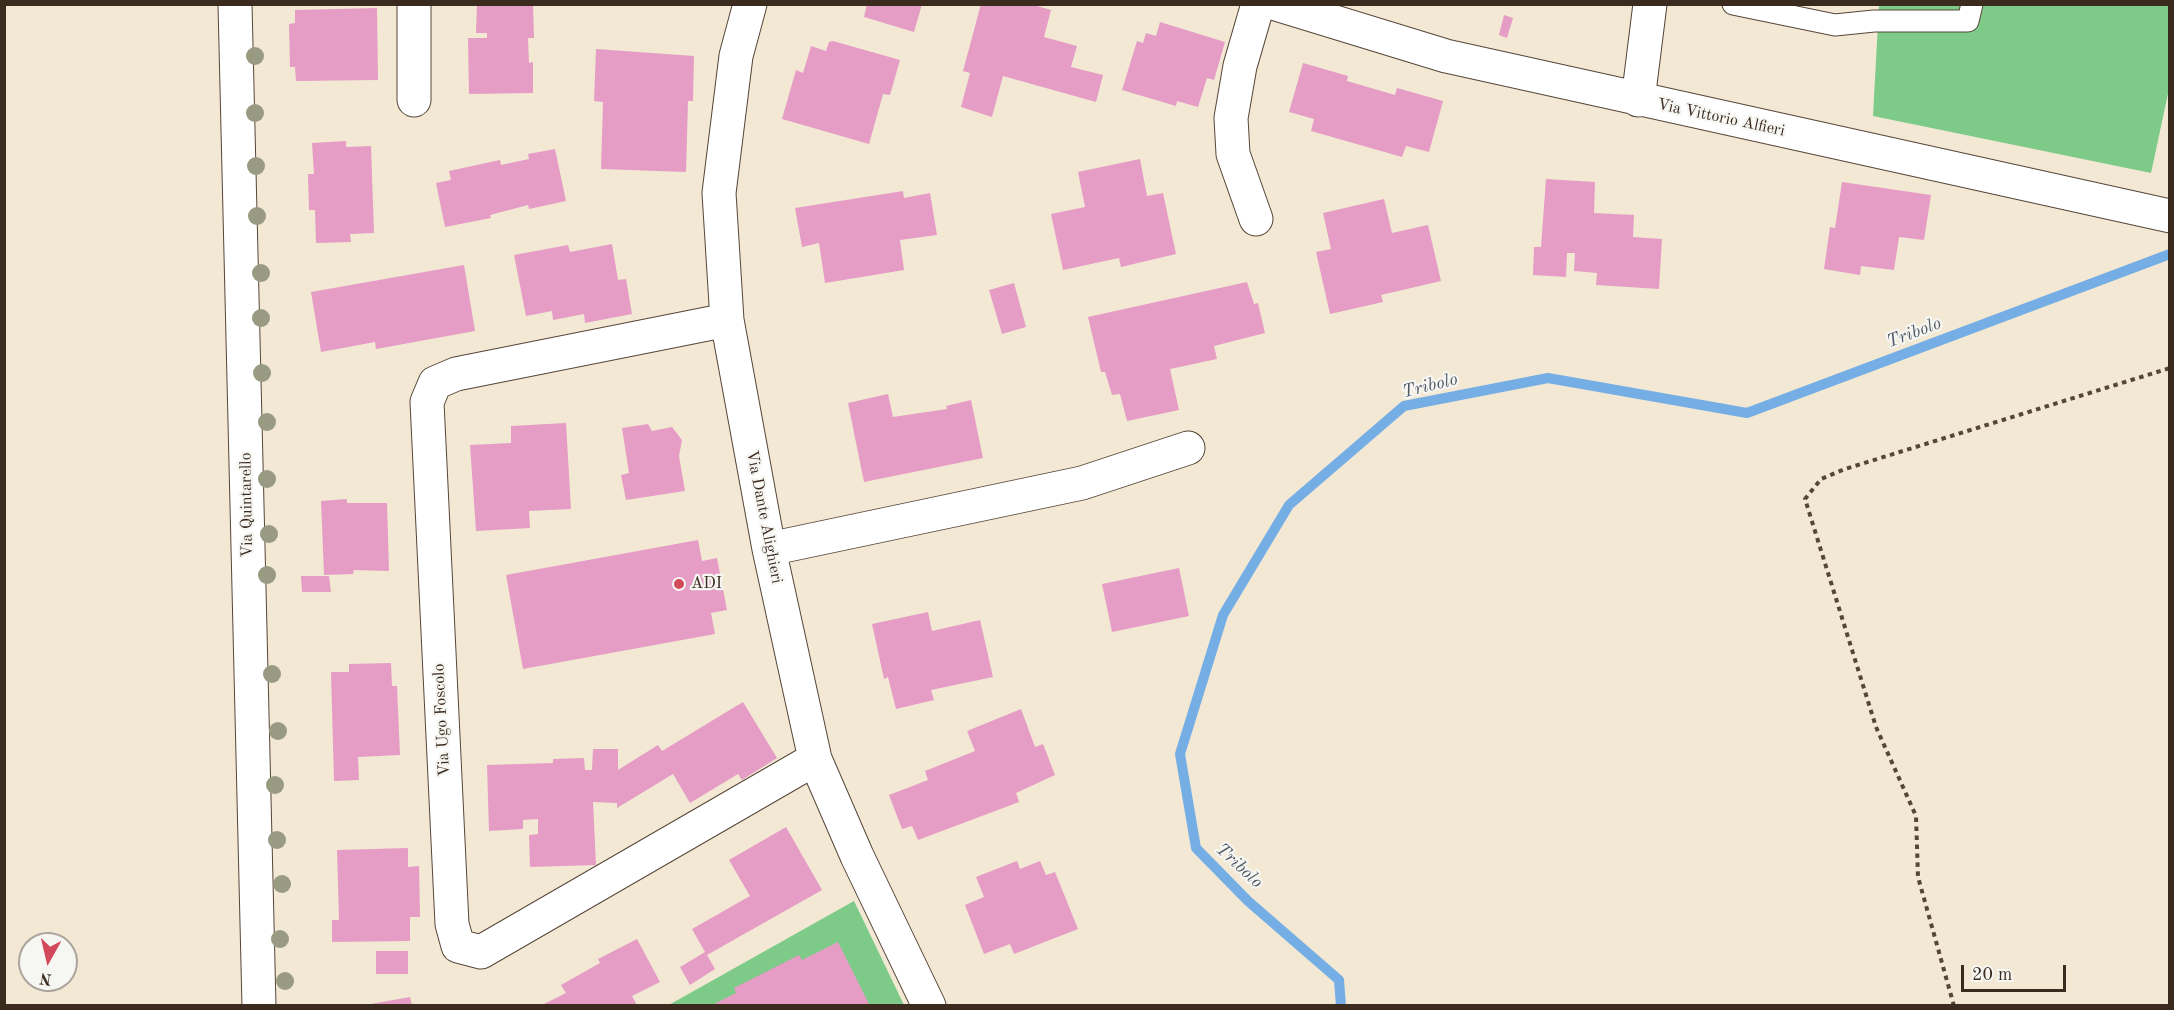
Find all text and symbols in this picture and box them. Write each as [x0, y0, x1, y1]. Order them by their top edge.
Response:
street label: Via Vittorio Alfieri [1655, 95, 1787, 141]
water label: Tribolo [1884, 313, 1944, 353]
water label: Tribolo [1400, 369, 1460, 403]
street label: Via Dante Alighieri [742, 449, 786, 585]
street label: Via Quintarello [236, 452, 258, 558]
place label: ADI [691, 574, 722, 594]
marker: ADI [672, 577, 686, 591]
street label: Via Ugo Foscolo [429, 663, 455, 777]
water label: Tribolo [1211, 839, 1267, 893]
north arrow [18, 932, 78, 992]
scale bar [1964, 953, 2069, 991]
text: 20 m [1972, 966, 2012, 984]
text: N [39, 969, 53, 987]

